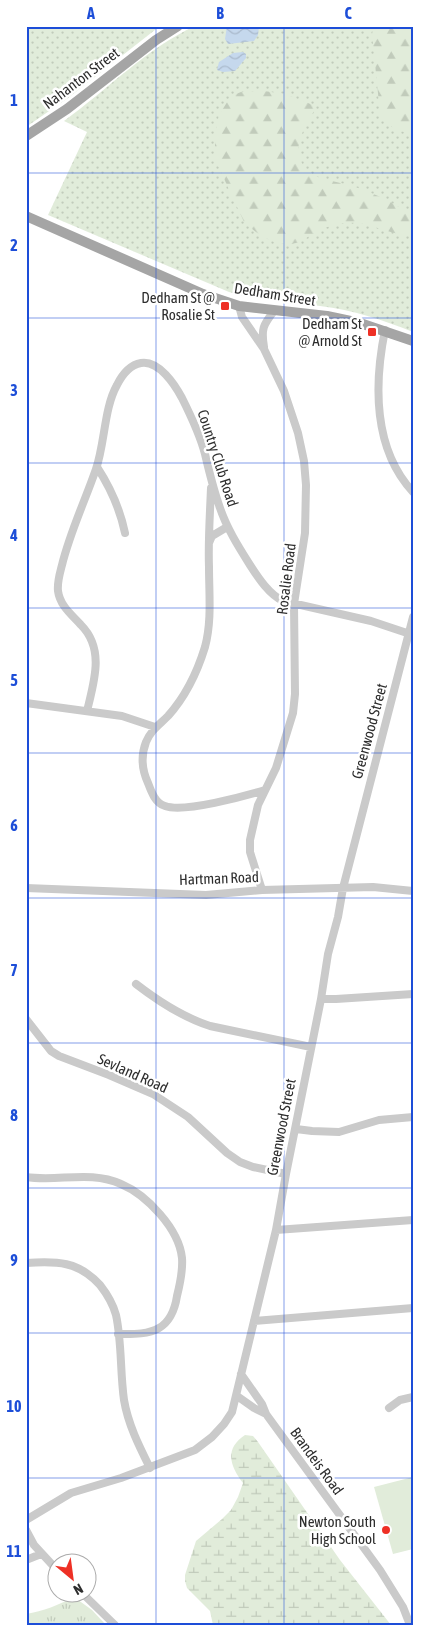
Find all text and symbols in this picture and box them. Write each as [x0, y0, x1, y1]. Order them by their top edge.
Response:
text: A [86, 4, 95, 22]
text: B [216, 4, 224, 22]
text: C [344, 4, 352, 22]
street label: Nahanton Street [40, 44, 122, 112]
text: 1 [10, 91, 18, 109]
text: 2 [10, 236, 18, 254]
street label: Dedham Street [233, 279, 317, 309]
place label: Dedham St @ Rosalie St [141, 289, 215, 323]
marker: Dedham St @ Rosalie St [219, 300, 231, 312]
place label: Dedham St @ Arnold St [299, 315, 362, 349]
marker: Dedham St @ Arnold St [366, 326, 378, 338]
text: 3 [10, 381, 18, 399]
street label: Country Club Road [194, 407, 242, 509]
text: 4 [9, 526, 18, 544]
street label: Rosalie Road [273, 542, 299, 616]
text: 5 [10, 671, 18, 689]
street label: Greenwood Street [348, 681, 390, 781]
text: 6 [10, 816, 18, 834]
street label: Hartman Road [179, 868, 259, 888]
text: 7 [10, 961, 18, 979]
street label: Sevland Road [95, 1050, 171, 1096]
street label: Greenwood Street [263, 1077, 299, 1177]
text: 8 [10, 1106, 18, 1124]
text: 9 [10, 1251, 18, 1269]
text: 10 [6, 1397, 22, 1415]
street label: Brandeis Road [287, 1424, 347, 1498]
place label: Newton South High School [299, 1513, 376, 1547]
marker: Newton South High School [380, 1524, 392, 1536]
text: 11 [6, 1542, 22, 1560]
north arrow [48, 1554, 98, 1604]
text: N [71, 1580, 86, 1598]

